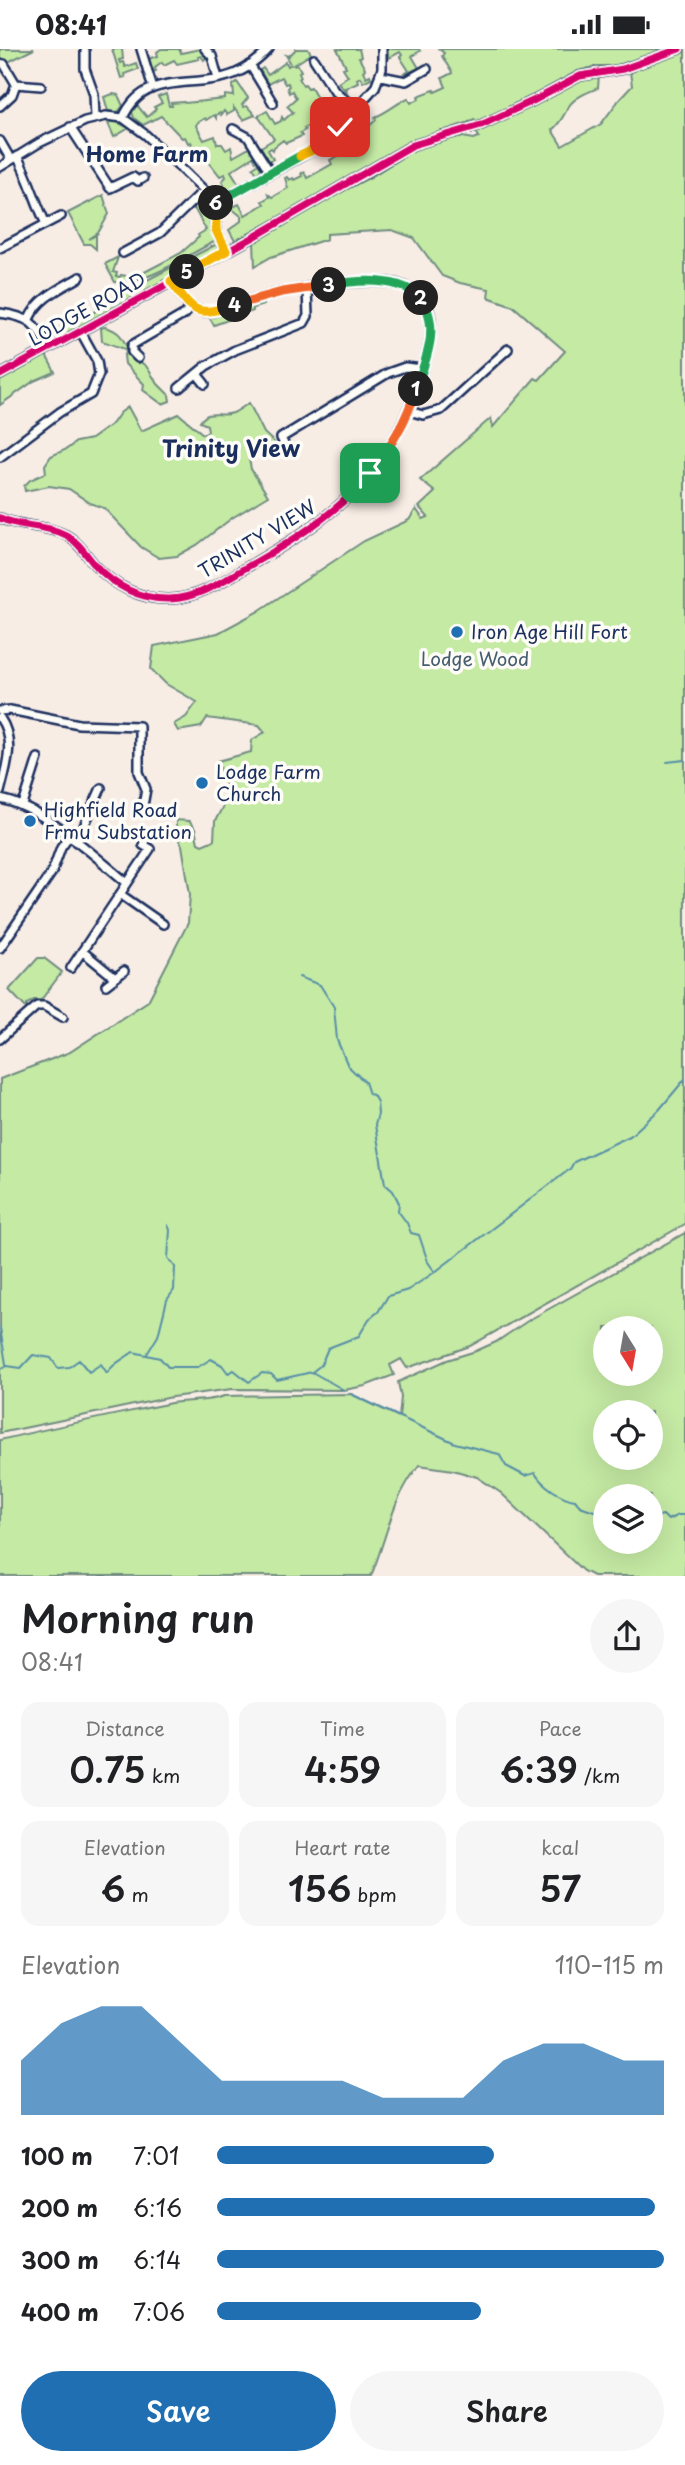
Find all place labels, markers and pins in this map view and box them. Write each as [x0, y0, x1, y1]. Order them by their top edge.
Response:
pin [310, 97, 370, 157]
pin: 6 [198, 185, 234, 221]
pin: 5 [170, 255, 204, 290]
pin: 3 [312, 267, 346, 303]
pin: 2 [404, 281, 438, 315]
pin: 4 [218, 287, 252, 323]
pin: 1 [398, 371, 434, 407]
pin [340, 443, 400, 503]
place label: Iron Age Hill Fort [471, 617, 628, 645]
marker: Iron Age Hill Fort [449, 624, 465, 640]
place label: Lodge Farm Church [216, 757, 321, 807]
marker: Lodge Farm Church [194, 775, 210, 791]
place label: Highfield Road Frmu Substation [44, 795, 192, 845]
marker: Highfield Road Frmu Substation [22, 813, 38, 829]

